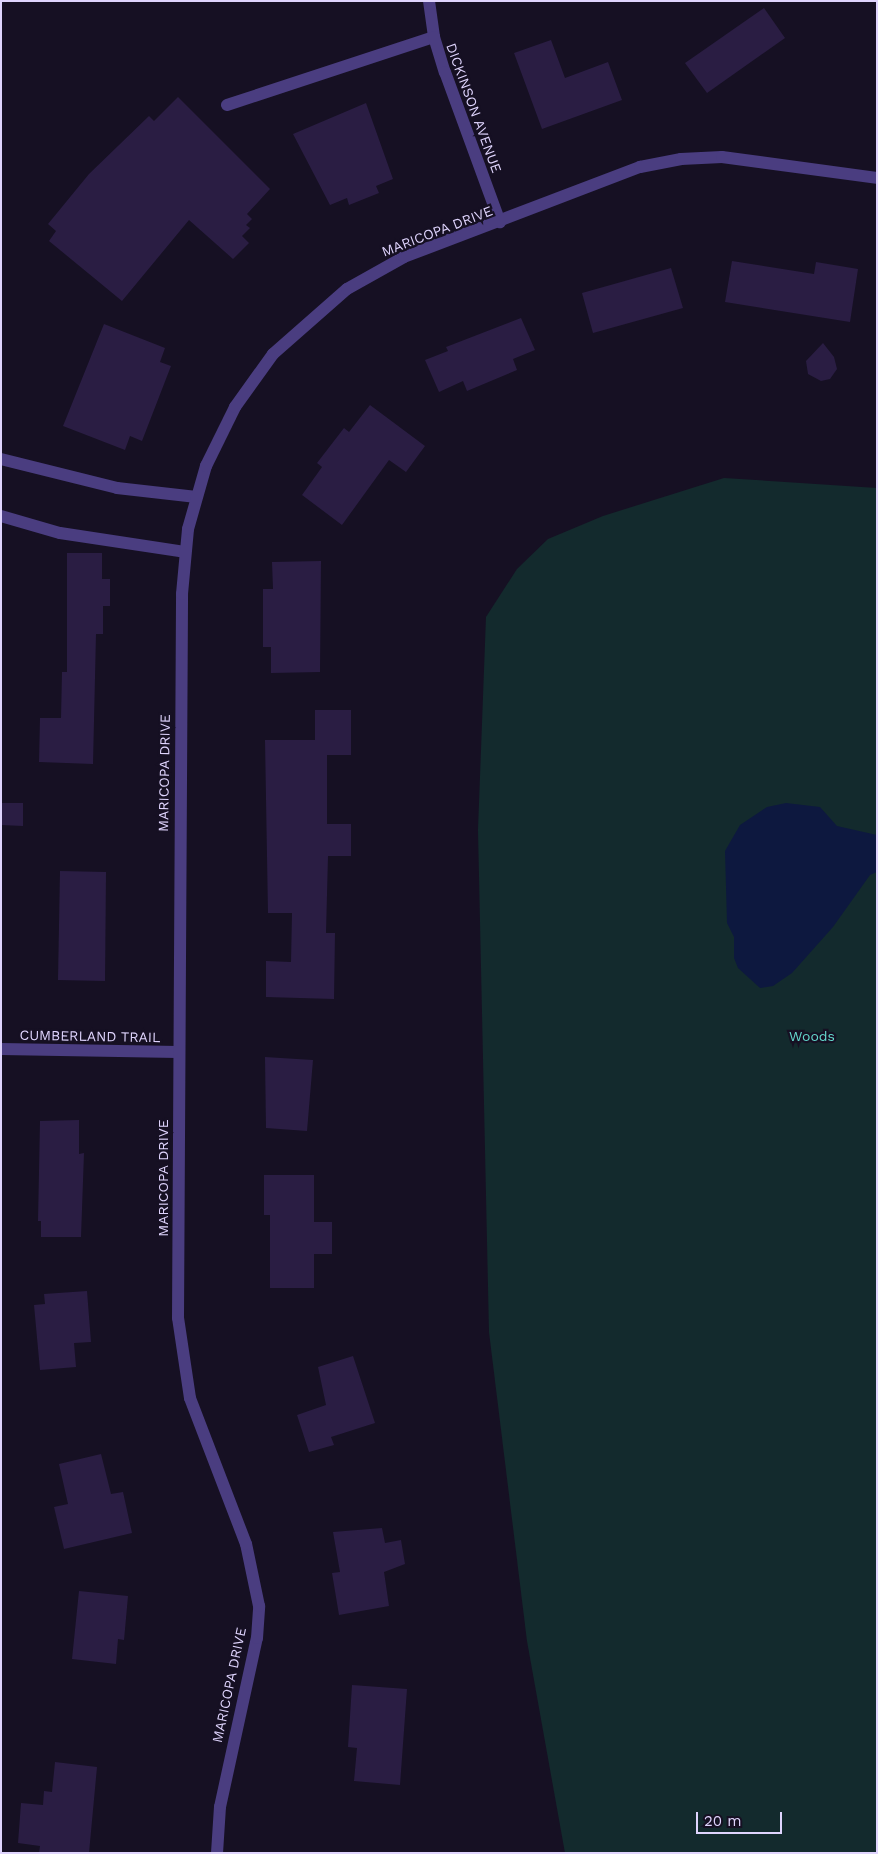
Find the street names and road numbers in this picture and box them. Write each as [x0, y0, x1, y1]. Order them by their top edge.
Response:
street label: DICKINSON AVENUE [443, 41, 505, 175]
street label: MARICOPA DRIVE [379, 202, 495, 260]
street label: MARICOPA DRIVE [155, 714, 173, 832]
street label: CUMBERLAND TRAIL [19, 1026, 161, 1046]
street label: MARICOPA DRIVE [155, 1119, 171, 1237]
street label: MARICOPA DRIVE [209, 1625, 249, 1745]

